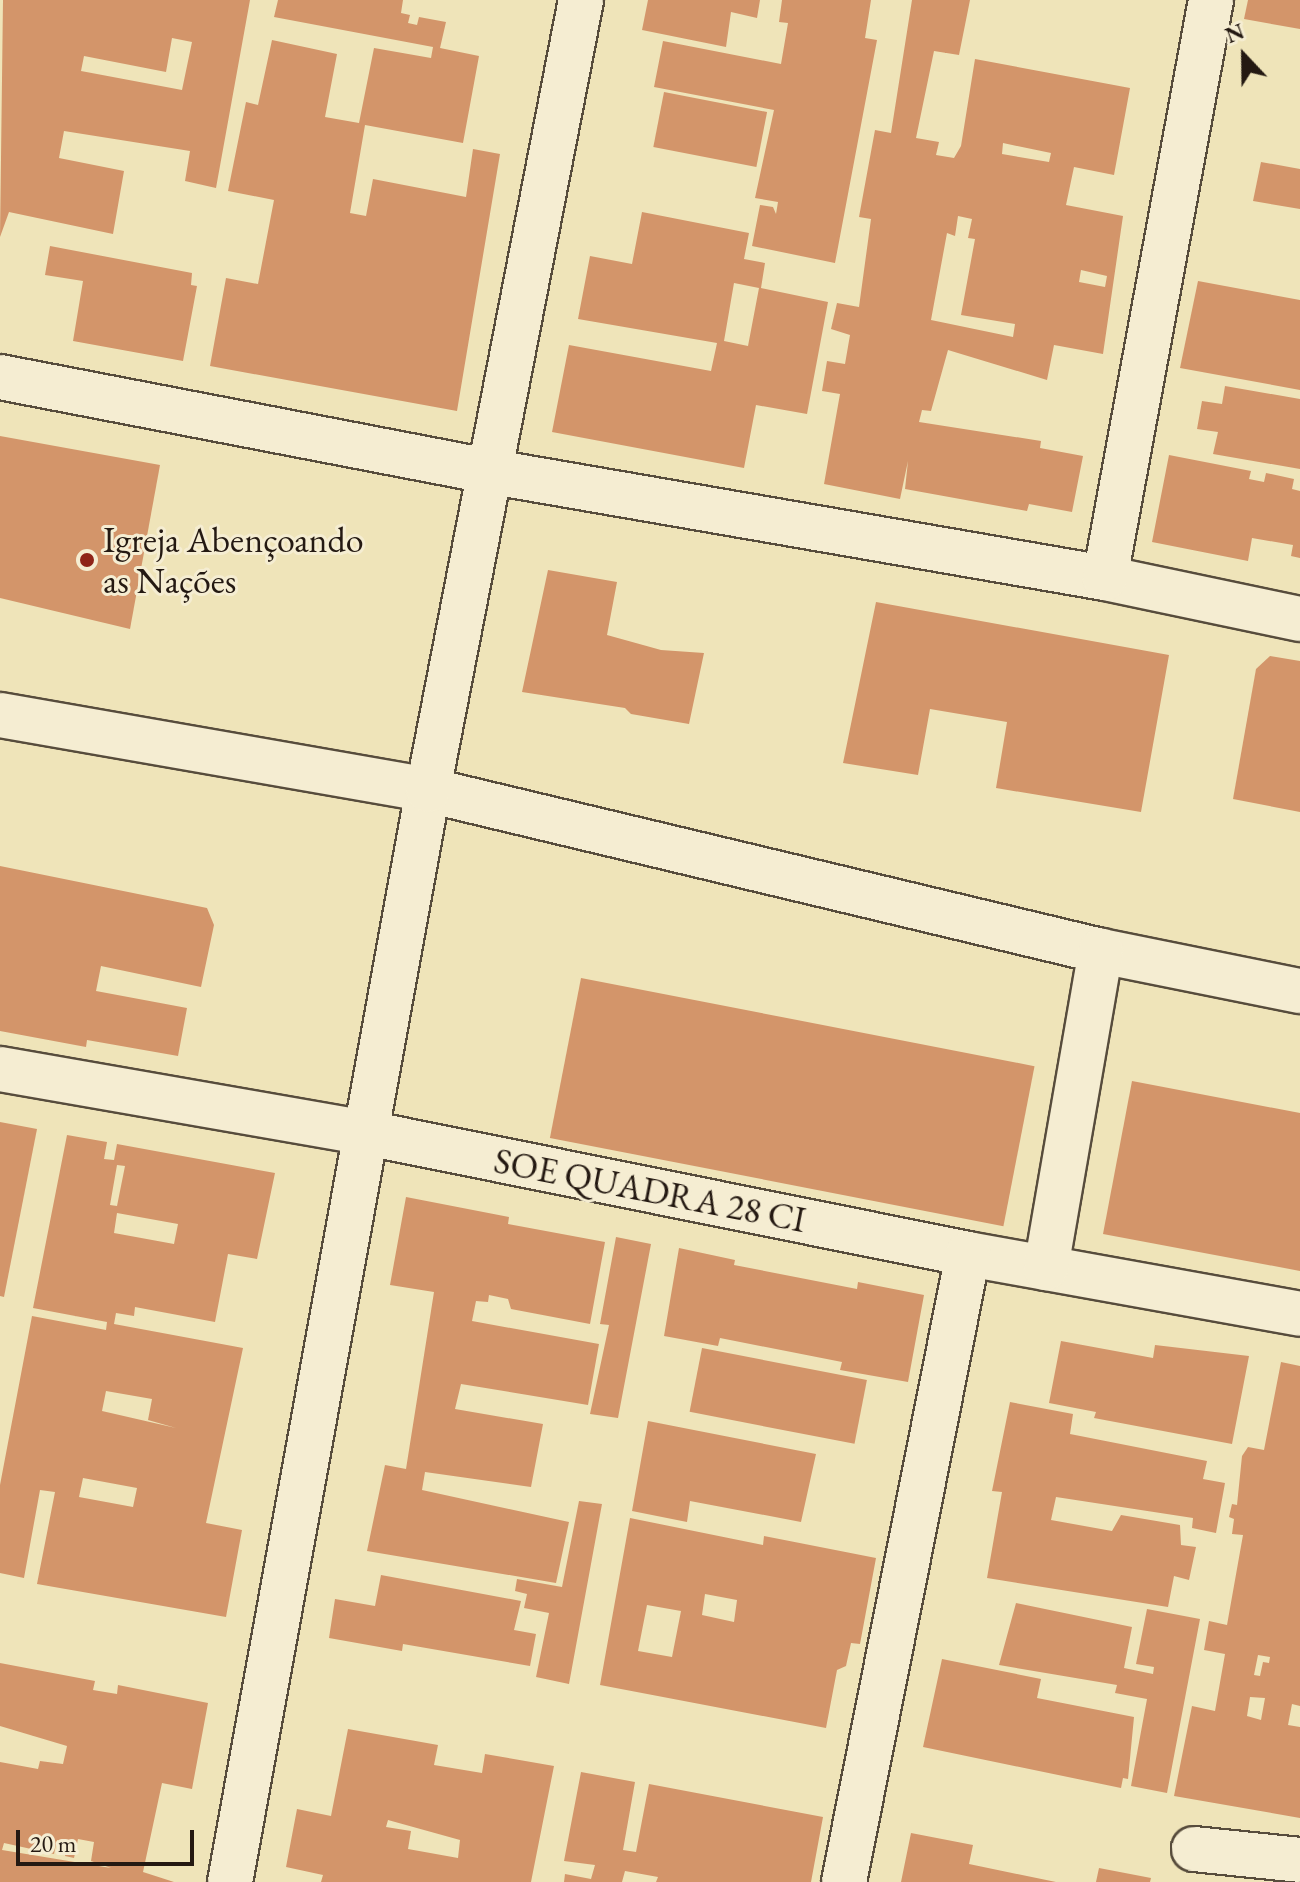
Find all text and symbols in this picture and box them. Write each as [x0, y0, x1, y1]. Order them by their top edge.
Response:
north arrow [1204, 16, 1284, 96]
text: N [1221, 17, 1249, 50]
place label: Igreja Abençoando as Nações [103, 517, 364, 602]
marker: Igreja Abençoando as Nações [78, 551, 96, 569]
street label: SOE QUADRA 28 CI [490, 1139, 810, 1241]
scale bar [20, 1814, 198, 1864]
text: 20 m [30, 1828, 77, 1859]

